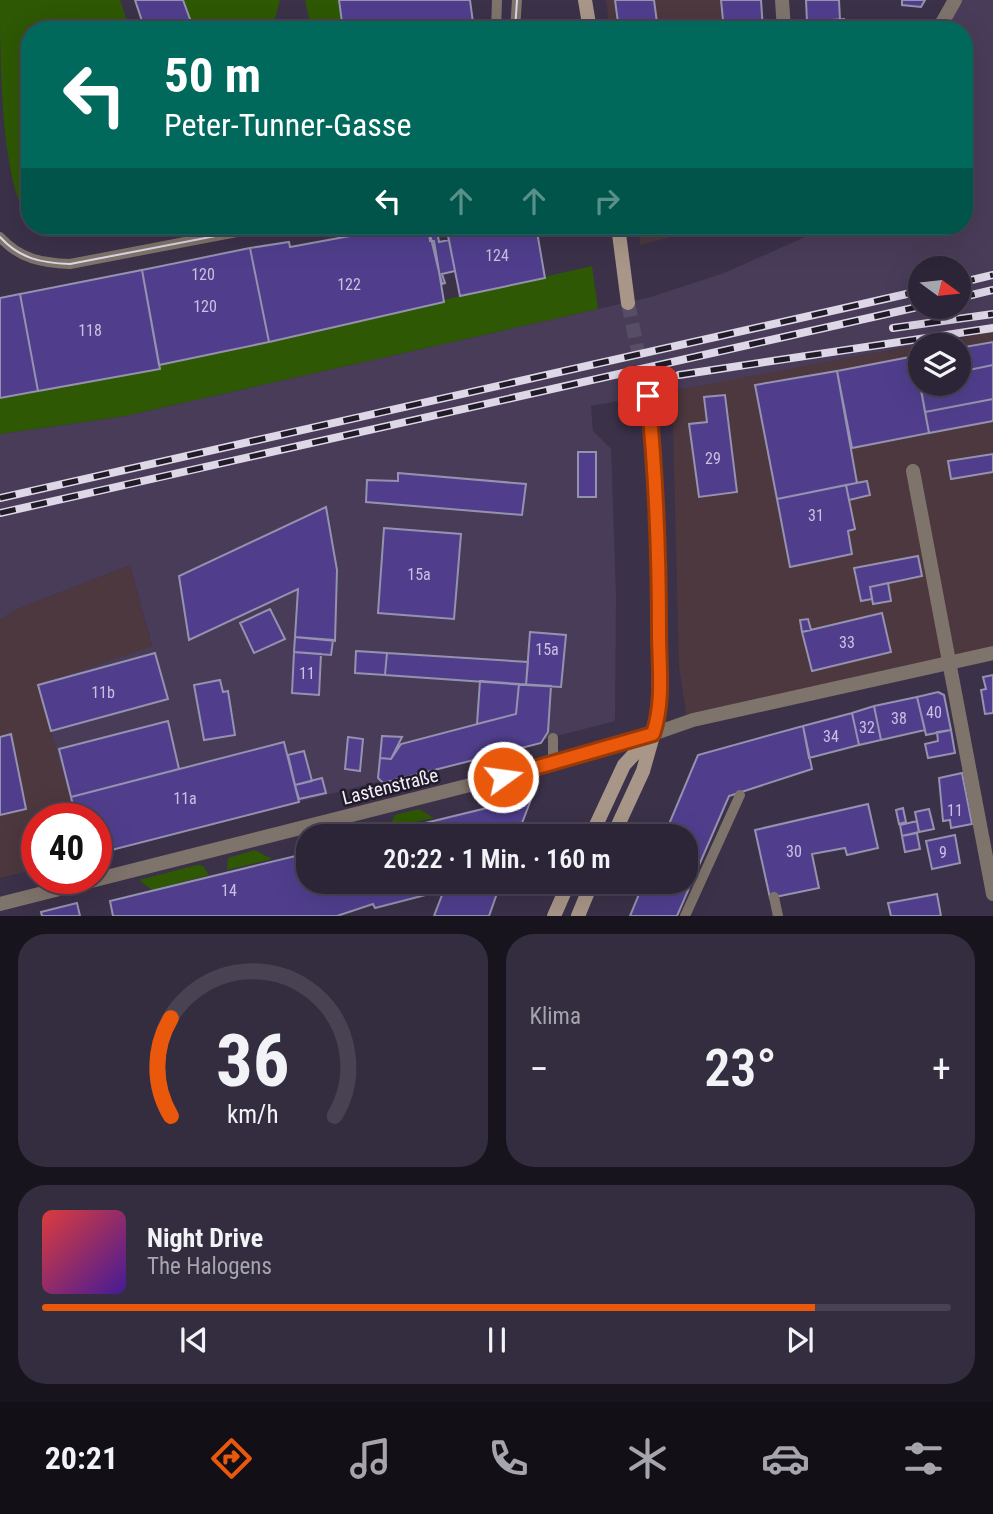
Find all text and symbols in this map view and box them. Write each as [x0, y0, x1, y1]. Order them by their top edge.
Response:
text: 50 m [164, 47, 261, 104]
icon: left [49, 49, 140, 140]
text: Peter-Tunner-Gasse [164, 106, 411, 144]
icon: left [369, 182, 407, 220]
icon: ahead [442, 182, 480, 220]
icon: ahead [515, 182, 553, 220]
icon: right [588, 182, 626, 220]
house number: 124 [485, 246, 509, 265]
north arrow [908, 256, 971, 318]
map controls [908, 256, 971, 396]
house number: 120 [191, 265, 215, 284]
house number: 122 [337, 275, 361, 294]
house number: 120 [193, 297, 217, 316]
house number: 118 [78, 321, 102, 340]
button: layers [908, 333, 971, 396]
pin [618, 366, 678, 426]
icon: arrive [629, 377, 667, 415]
house number: 29 [705, 449, 721, 468]
house number: 31 [808, 506, 824, 525]
house number: 15a [407, 565, 431, 584]
house number: 33 [839, 633, 855, 652]
house number: 15a [535, 640, 559, 659]
house number: 11 [299, 664, 315, 683]
house number: 11b [91, 683, 115, 702]
house number: 40 [926, 703, 942, 722]
house number: 38 [891, 709, 907, 728]
house number: 32 [859, 718, 875, 737]
house number: 34 [823, 727, 839, 746]
position arrow [466, 740, 540, 814]
street label: Lastenstraße [340, 763, 441, 810]
house number: 11a [173, 789, 197, 808]
house number: 11 [947, 801, 963, 820]
speed limit sign: 40 [21, 803, 112, 894]
house number: 30 [786, 842, 802, 861]
house number: 9 [939, 843, 947, 862]
text: 20:22 · 1 Min. · 160 m [383, 844, 611, 874]
house number: 14 [221, 881, 237, 900]
text: Klima [530, 1003, 581, 1030]
text: 36 [216, 1019, 290, 1105]
text: 23° [704, 1038, 776, 1099]
text: − [530, 1047, 549, 1091]
text: + [932, 1047, 951, 1091]
text: km/h [227, 1100, 278, 1129]
text: Night Drive [147, 1223, 263, 1253]
text: The Halogens [147, 1253, 272, 1280]
icon: previous [175, 1321, 213, 1359]
icon: pause [478, 1321, 516, 1359]
icon: next [781, 1321, 819, 1359]
icon: directions [207, 1434, 256, 1483]
icon: music [346, 1434, 395, 1483]
icon: phone [484, 1434, 533, 1483]
icon: climate [623, 1434, 672, 1483]
icon: car [761, 1434, 810, 1483]
icon: filters [899, 1434, 948, 1483]
text: 20:21 [45, 1439, 118, 1477]

